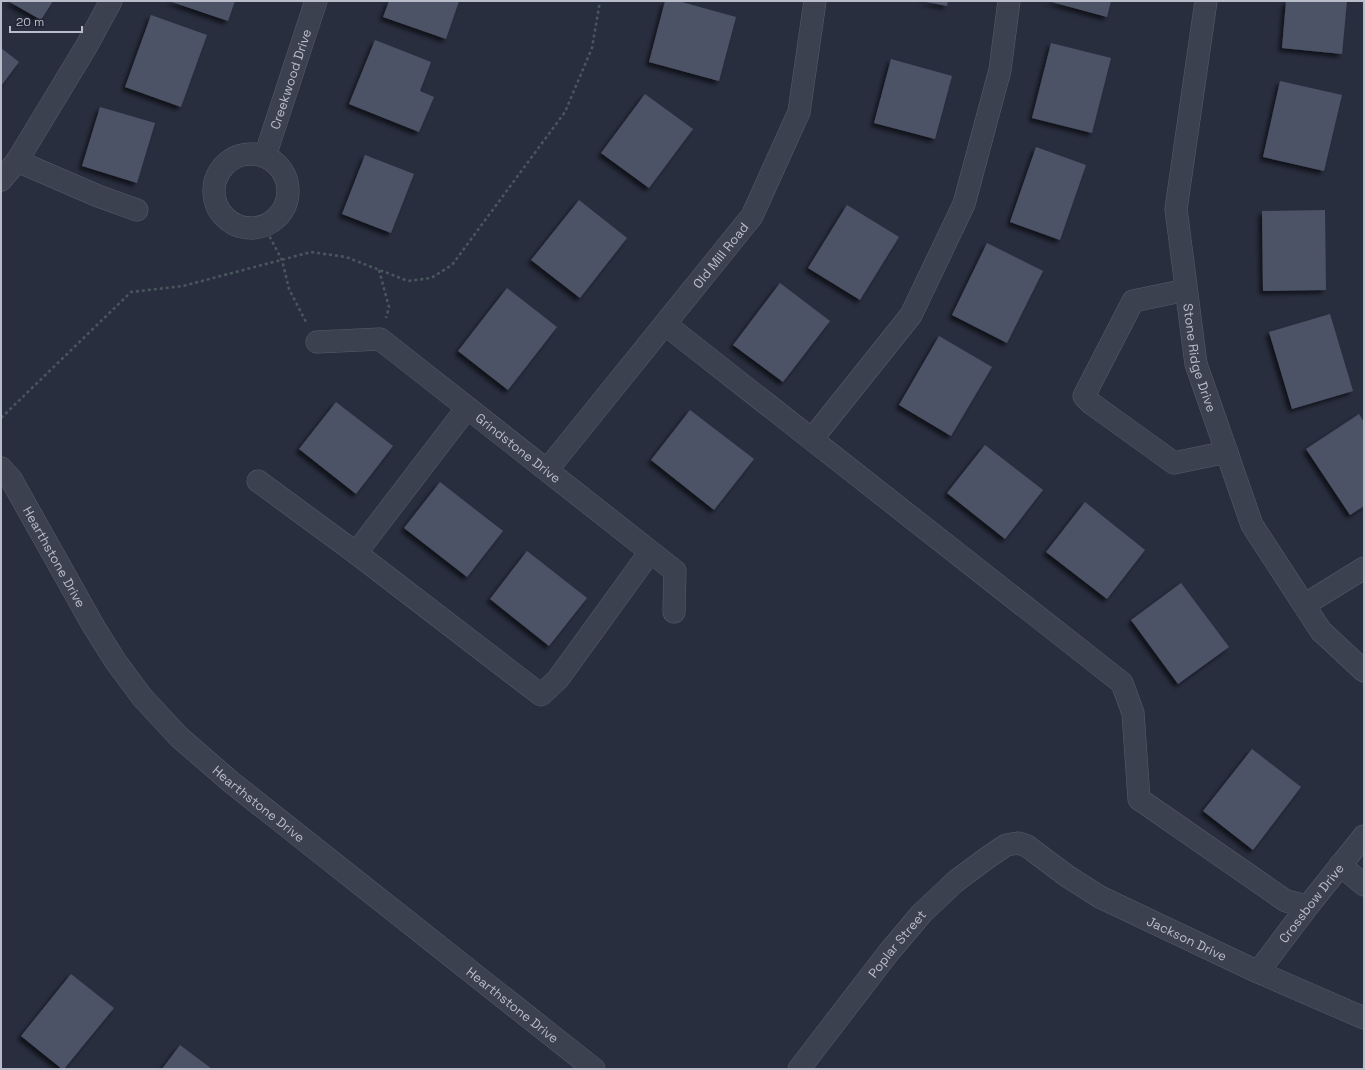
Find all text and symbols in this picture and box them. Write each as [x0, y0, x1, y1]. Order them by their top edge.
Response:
scale bar [10, 8, 82, 34]
text: 20 m [16, 14, 44, 30]
street label: Creekwood Drive [266, 27, 315, 132]
street label: Old Mill Road [689, 219, 752, 292]
street label: Stone Ridge Drive [1179, 302, 1220, 414]
street label: Grindstone Drive [472, 409, 564, 487]
street label: Hearthstone Drive [19, 503, 89, 611]
street label: Hearthstone Drive [209, 762, 308, 846]
street label: Crossbow Drive [1275, 860, 1348, 946]
street label: Poplar Street [864, 907, 930, 981]
street label: Jackson Drive [1144, 912, 1230, 965]
street label: Hearthstone Drive [463, 963, 562, 1047]

